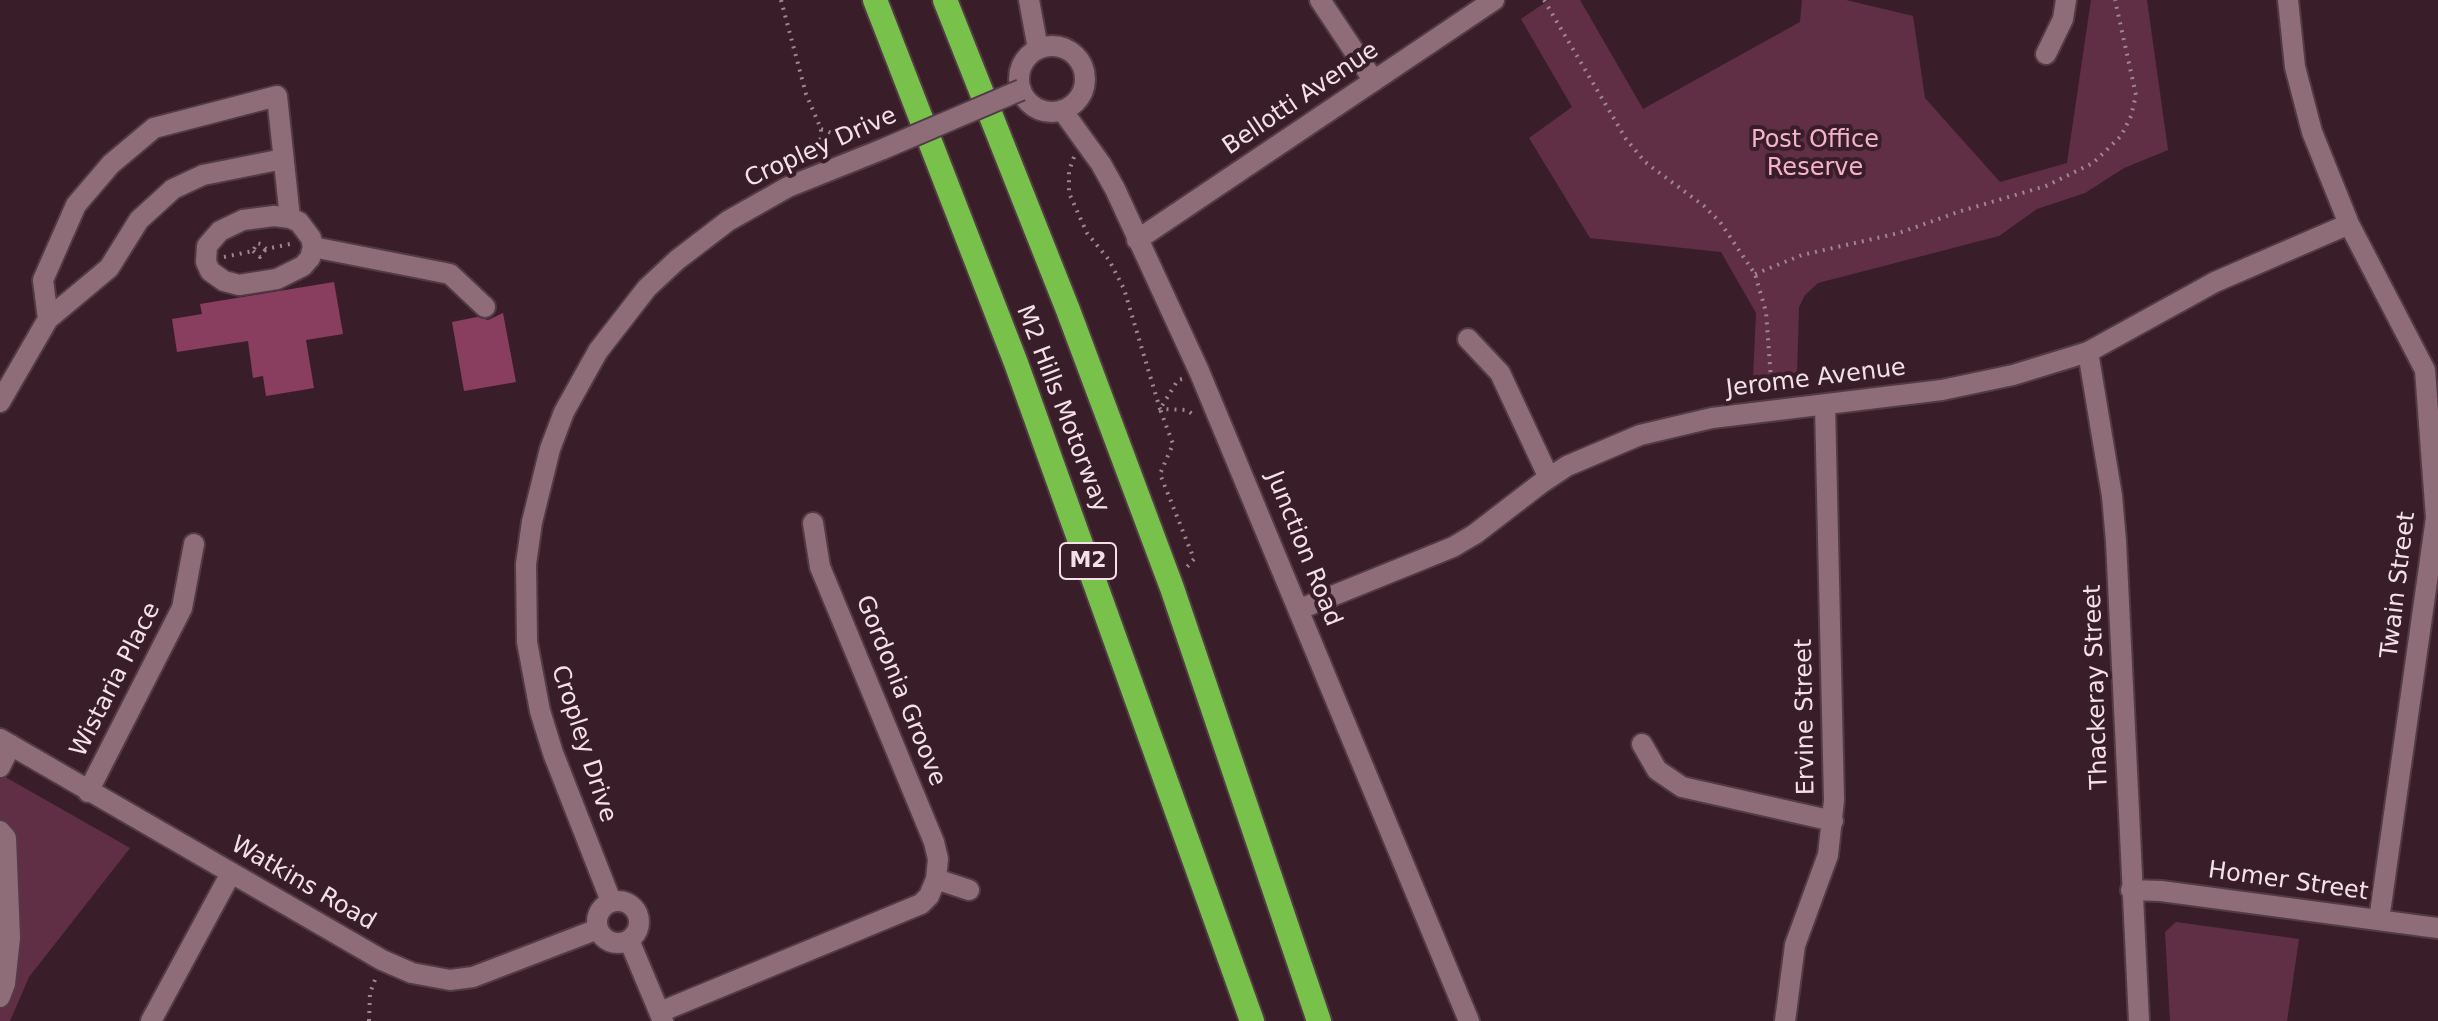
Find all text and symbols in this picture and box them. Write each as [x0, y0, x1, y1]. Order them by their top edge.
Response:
street label: Bellotti Avenue [1218, 36, 1384, 162]
street label: Cropley Drive [741, 102, 901, 194]
park label: Post Office Reserve [1751, 127, 1879, 183]
street label: M2 Hills Motorway [1009, 301, 1115, 517]
street label: Jerome Avenue [1725, 354, 1907, 404]
street label: Junction Road [1259, 467, 1347, 631]
street label: Twain Street [2376, 510, 2422, 660]
road number: M2 [1060, 543, 1116, 579]
street label: Thackeray Street [2079, 584, 2115, 790]
street label: Gordonia Groove [849, 591, 951, 791]
street label: Wistaria Place [65, 598, 167, 762]
street label: Ervine Street [1790, 639, 1822, 795]
street label: Cropley Drive [544, 662, 622, 826]
street label: Watkins Road [225, 831, 381, 937]
street label: Homer Street [2206, 857, 2370, 907]

